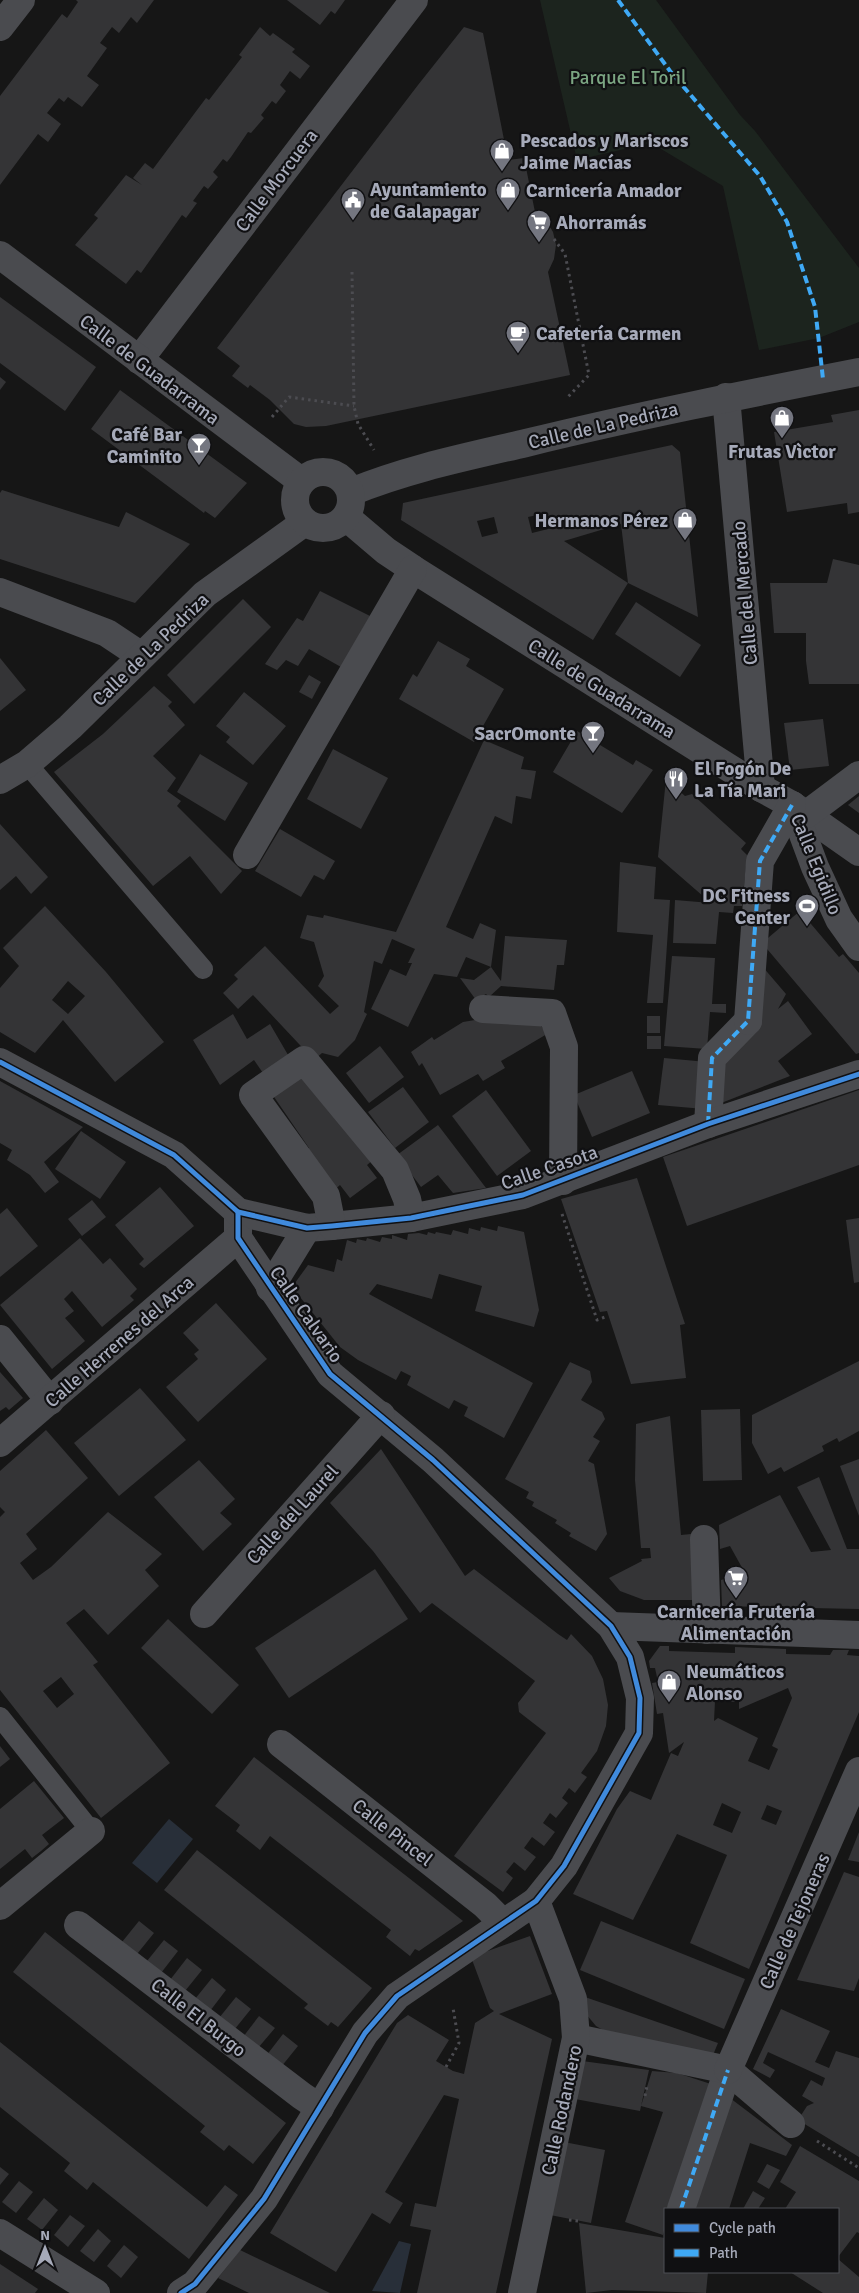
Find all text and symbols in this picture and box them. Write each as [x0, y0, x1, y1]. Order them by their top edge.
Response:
park label: Parque El Toril [569, 66, 687, 90]
street label: Calle Morcuera [230, 124, 323, 237]
place label: Pescados y Mariscos Jaime Macías [520, 129, 688, 175]
shop icon: Pescados y Mariscos Jaime Macías [489, 138, 515, 172]
shop icon: Carnicería Amador [495, 177, 521, 211]
place label: Ayuntamiento de Galapagar [370, 178, 487, 224]
place label: Carnicería Amador [526, 179, 682, 203]
public building icon: Ayuntamiento de Galapagar [340, 187, 366, 221]
supermarket icon: Ahorramás [526, 209, 552, 243]
place label: Ahorramás [556, 211, 647, 235]
street label: Calle de Guadarrama [75, 309, 224, 430]
cafe icon: Cafetería Carmen [505, 320, 531, 354]
place label: Cafetería Carmen [536, 322, 681, 346]
street label: Calle de La Pedriza [526, 397, 681, 455]
shop icon: Frutas Vìctor [769, 405, 795, 439]
place label: Café Bar Caminito [107, 423, 182, 469]
bar icon: Café Bar Caminito [186, 432, 212, 466]
place label: Frutas Vìctor [728, 440, 836, 464]
shop icon: Hermanos Pérez [672, 507, 698, 541]
place label: Hermanos Pérez [535, 509, 668, 533]
street label: Calle del Mercado [727, 520, 763, 666]
street label: Calle de La Pedriza [87, 588, 214, 712]
street label: Calle de Guadarrama [523, 634, 680, 744]
bar icon: SacrOmonte [580, 720, 606, 754]
place label: SacrOmonte [474, 722, 576, 746]
place label: El Fogón De La Tía Mari [694, 757, 791, 803]
restaurant icon: El Fogón De La Tía Mari [663, 766, 689, 800]
street label: Calle Egidillo [785, 810, 847, 919]
place label: DC Fitness Center [702, 884, 790, 930]
sports icon: DC Fitness Center [794, 893, 820, 927]
street label: Calle Casota [498, 1140, 601, 1196]
street label: Calle Calvario [264, 1262, 348, 1368]
street label: Calle Herrenes del Arca [40, 1271, 199, 1413]
street label: Calle del Laurel [242, 1460, 344, 1570]
supermarket icon: Carnicería Frutería Alimentación [723, 1565, 749, 1599]
place label: Carnicería Frutería Alimentación [657, 1600, 815, 1646]
place label: Neumáticos Alonso [686, 1660, 784, 1706]
shop icon: Neumáticos Alonso [656, 1669, 682, 1703]
street label: Calle Pincel [347, 1794, 437, 1872]
street label: Calle de Tejoneras [754, 1850, 836, 1993]
street label: Calle El Burgo [146, 1973, 251, 2063]
street label: Calle Rodandero [536, 2043, 588, 2178]
legend [664, 2208, 839, 2273]
text: Cycle path [709, 2219, 776, 2237]
north arrow [20, 2223, 70, 2273]
text: N [40, 2227, 50, 2244]
text: Path [709, 2244, 738, 2262]

